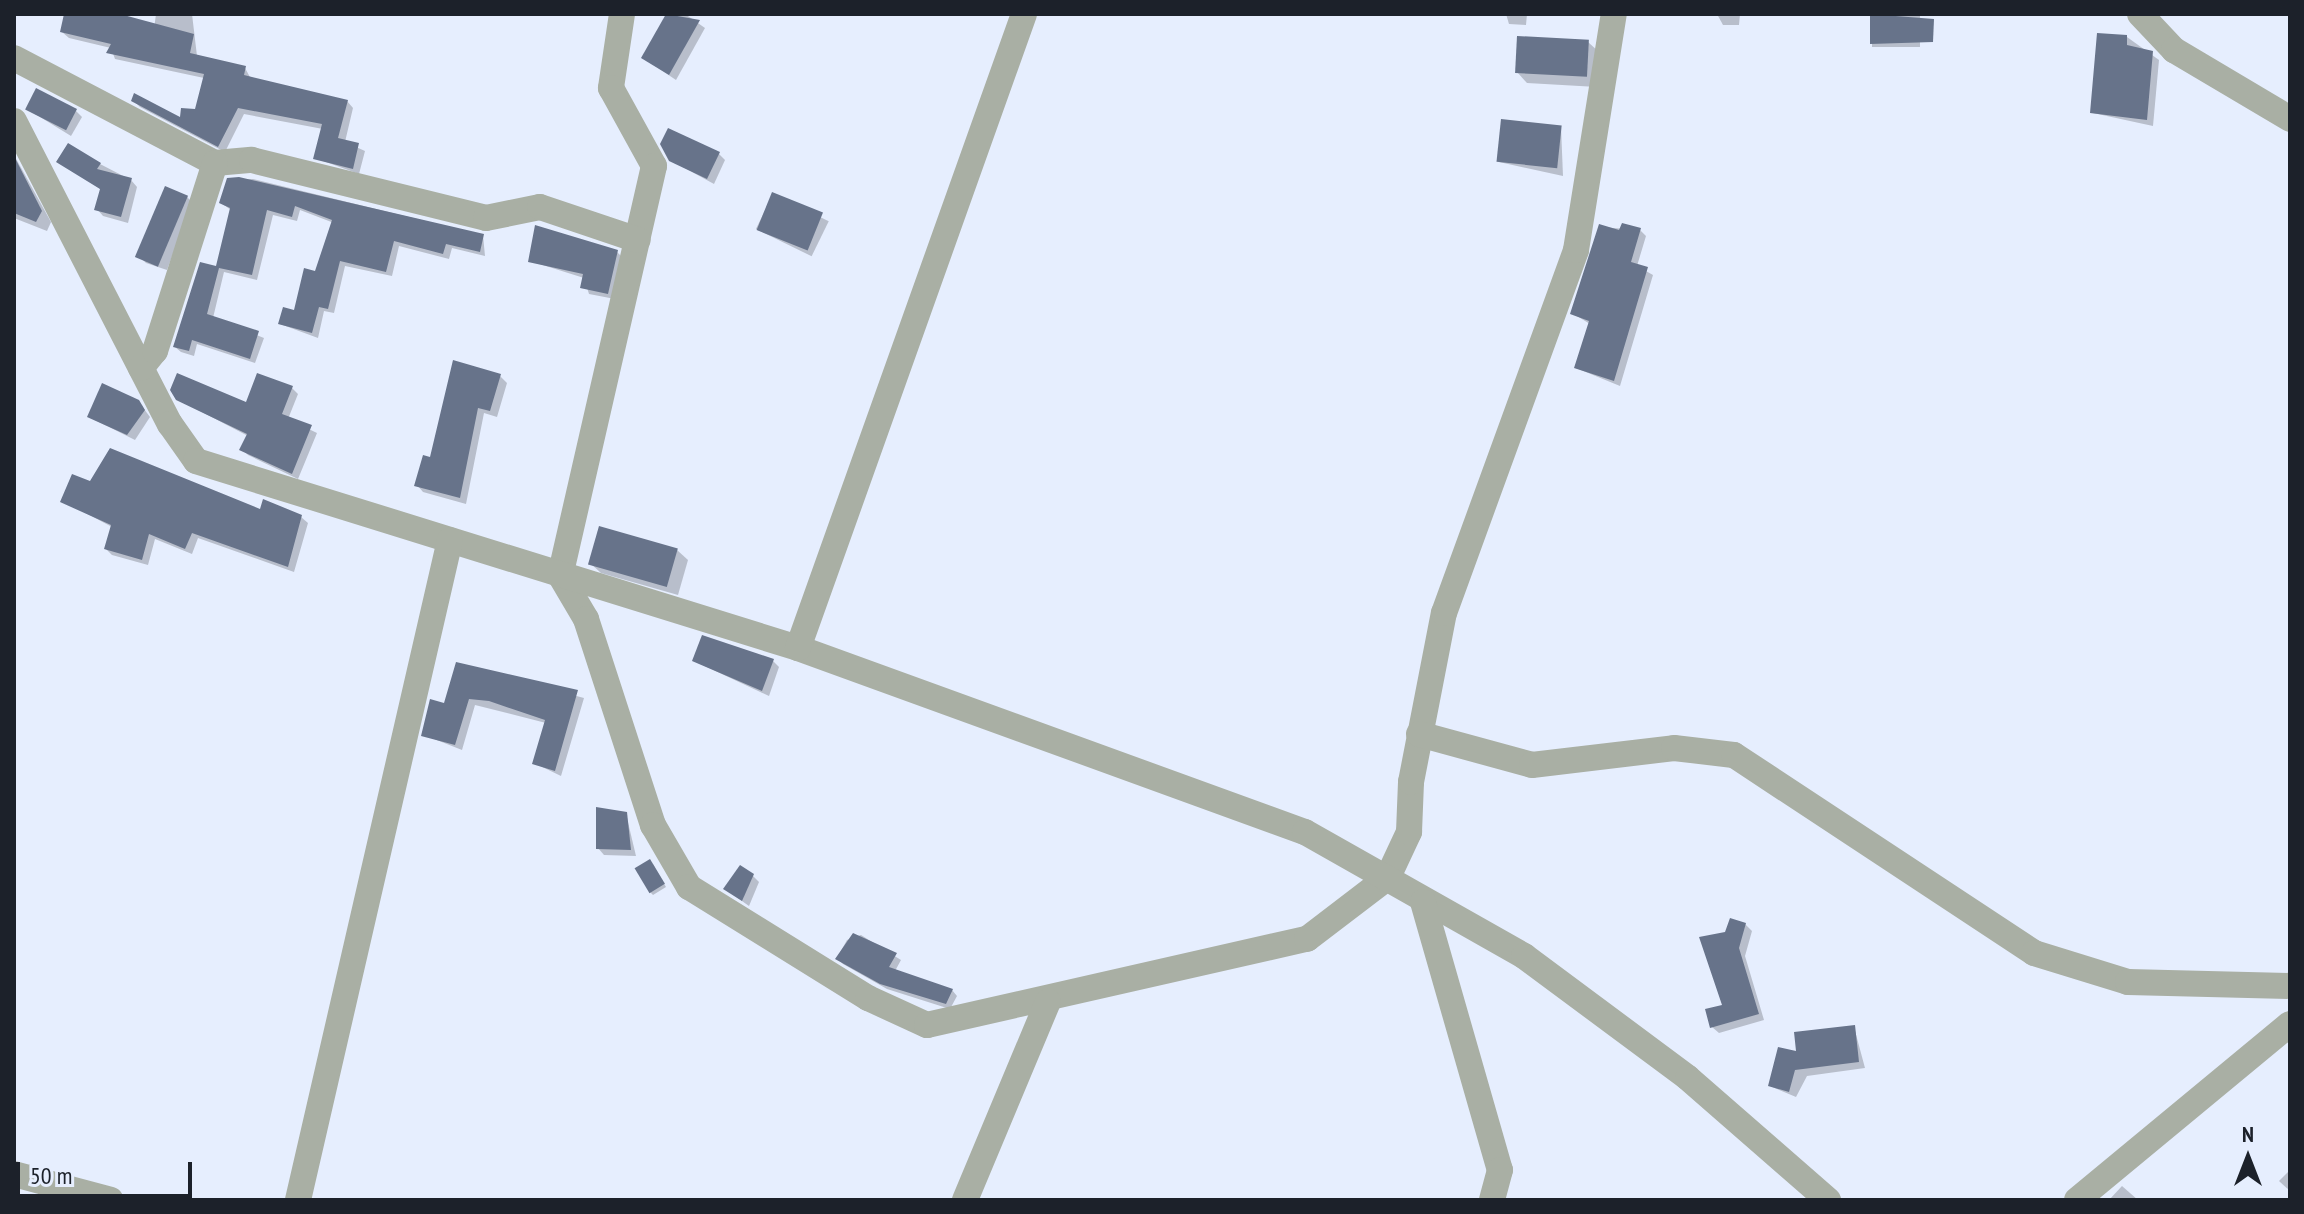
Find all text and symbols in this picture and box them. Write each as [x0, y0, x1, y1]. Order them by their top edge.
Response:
north arrow [2208, 1118, 2288, 1198]
text: N [2242, 1120, 2254, 1148]
scale bar [20, 1146, 196, 1196]
text: 50 m [30, 1160, 72, 1191]

